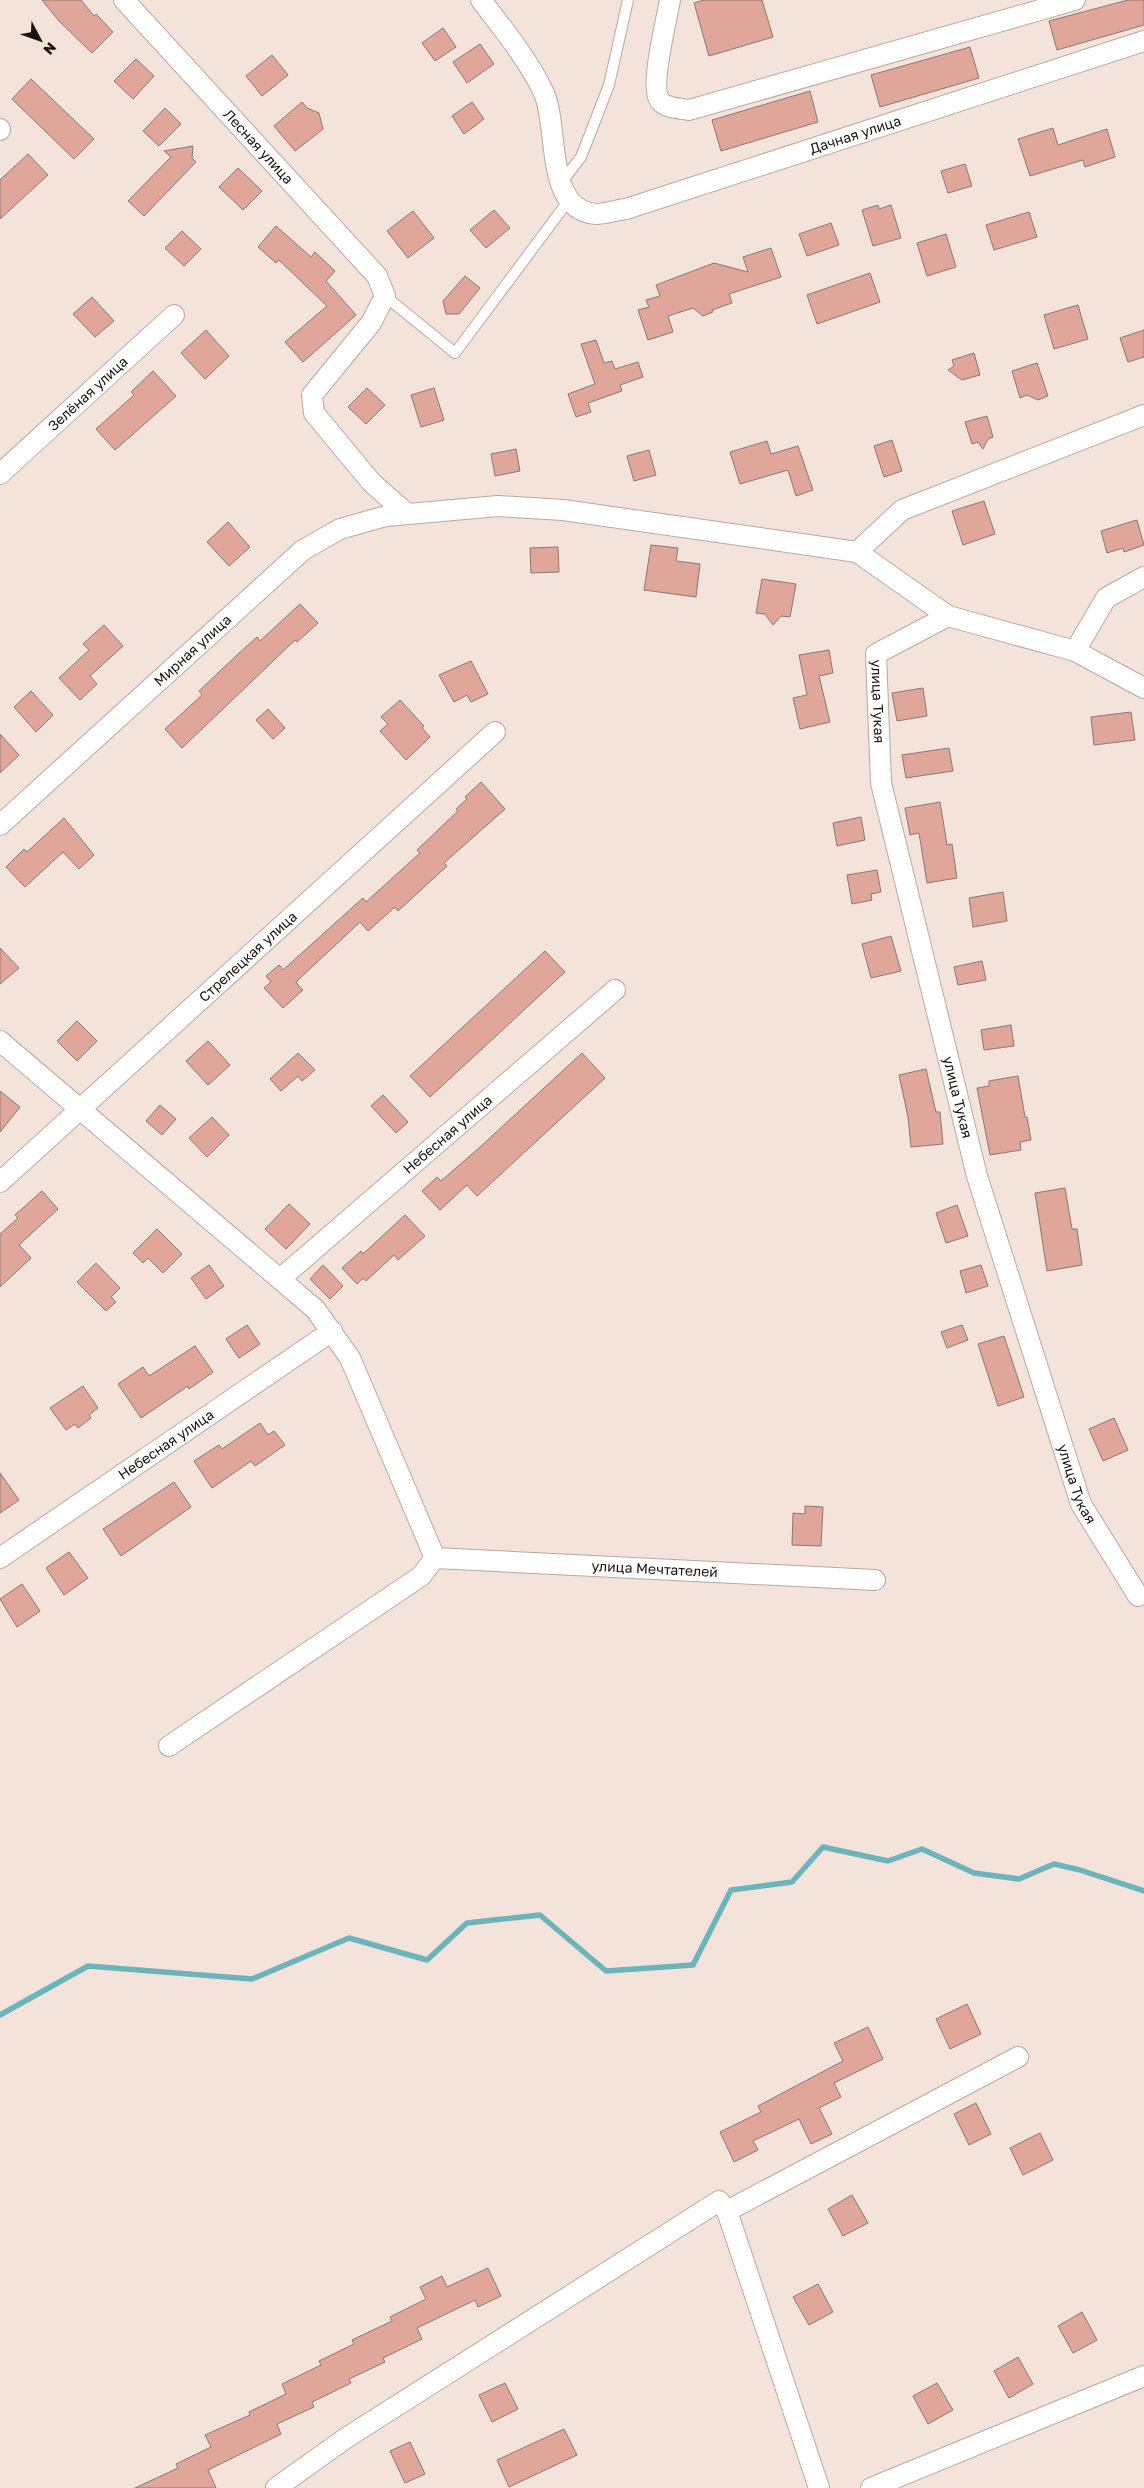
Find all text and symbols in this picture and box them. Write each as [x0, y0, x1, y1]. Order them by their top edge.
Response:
north arrow [15, 15, 65, 65]
text: N [40, 39, 60, 58]
street label: Лесная улица [221, 106, 297, 187]
street label: Дачная улица [807, 111, 903, 157]
street label: Зелёная улица [44, 353, 131, 434]
street label: Мирная улица [150, 611, 234, 689]
street label: улица Тукая [868, 659, 888, 744]
street label: Стрелецкая улица [195, 907, 300, 1005]
street label: улица Тукая [940, 1054, 976, 1140]
street label: Небесная улица [399, 1091, 495, 1177]
street label: Небесная улица [115, 1406, 217, 1483]
street label: улица Тукая [1055, 1442, 1100, 1527]
street label: улица Мечтателей [591, 1557, 718, 1580]

